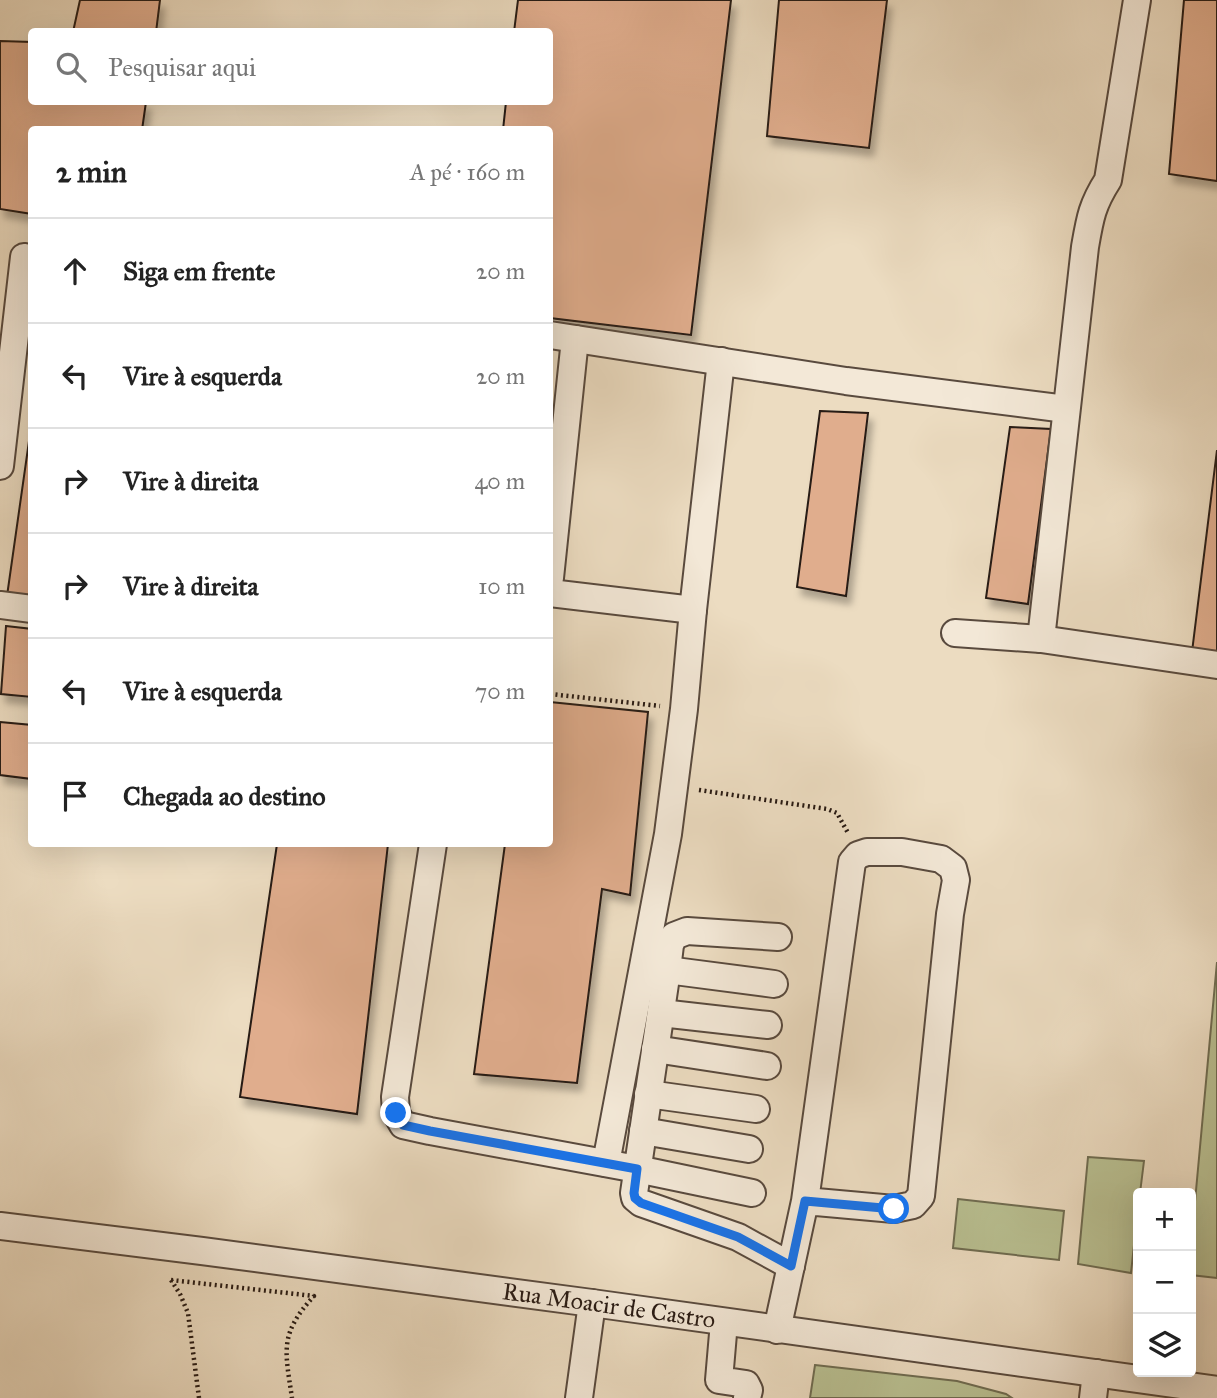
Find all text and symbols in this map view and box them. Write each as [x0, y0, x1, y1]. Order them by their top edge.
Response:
search box [28, 28, 553, 105]
icon: search [52, 48, 90, 86]
text: Pesquisar aqui [108, 51, 256, 83]
text: 2 min [56, 154, 127, 190]
text: A pé · 160 m [410, 158, 525, 186]
icon: ahead [56, 252, 94, 290]
text: Siga em frente [123, 255, 275, 287]
text: 20 m [476, 257, 525, 285]
icon: left [56, 357, 94, 395]
text: Vire à esquerda [123, 360, 282, 392]
text: 20 m [476, 362, 525, 390]
icon: right [56, 462, 94, 500]
text: Vire à direita [123, 465, 259, 497]
text: 40 m [475, 467, 525, 495]
icon: right [56, 567, 94, 605]
text: Vire à direita [123, 570, 259, 602]
text: 10 m [478, 572, 525, 600]
icon: left [56, 672, 94, 710]
text: Vire à esquerda [123, 675, 282, 707]
text: 70 m [475, 677, 525, 705]
icon: arrive [56, 777, 94, 815]
text: Chegada ao destino [123, 780, 326, 812]
route end [380, 1097, 411, 1128]
map controls [1133, 1188, 1196, 1377]
button: + [1133, 1188, 1196, 1251]
route start [878, 1193, 909, 1224]
button: − [1133, 1251, 1196, 1314]
street label: Rua Moacir de Castro [500, 1276, 717, 1335]
button: layers [1133, 1314, 1196, 1377]

